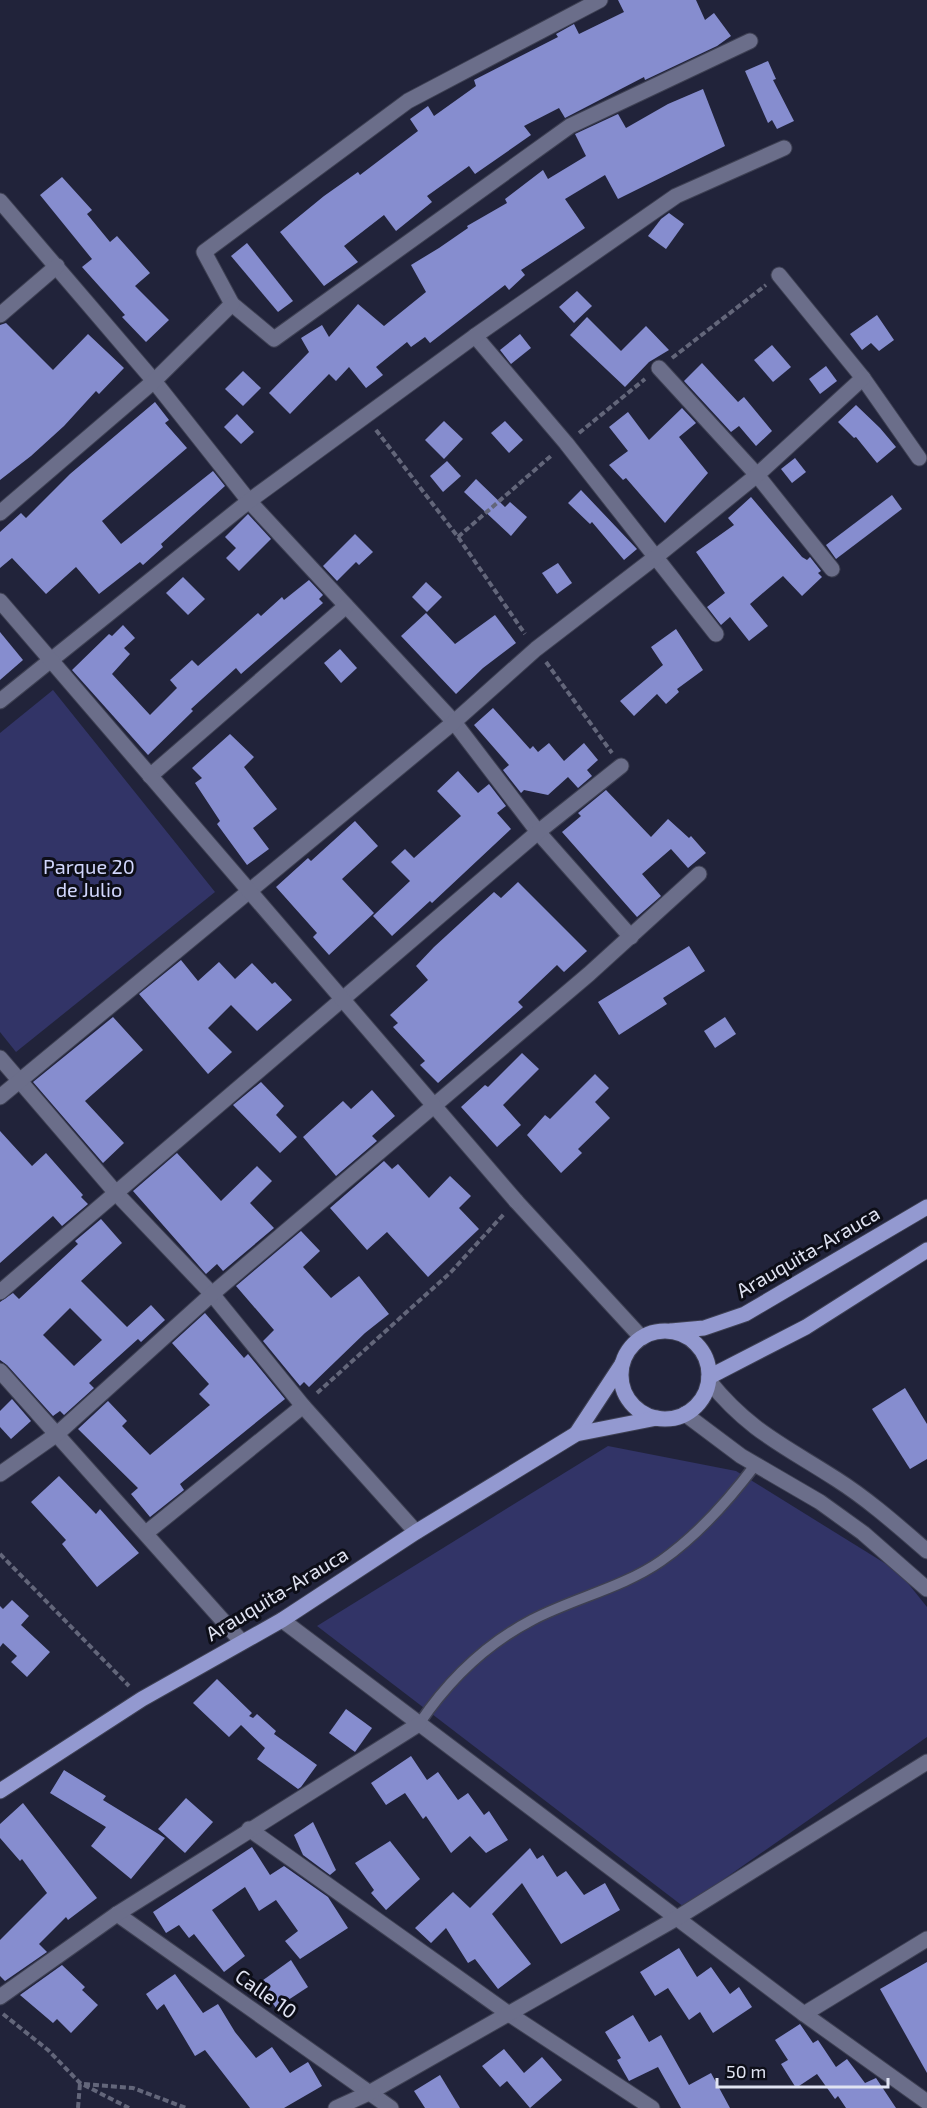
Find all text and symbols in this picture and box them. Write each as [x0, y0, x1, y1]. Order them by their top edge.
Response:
park label: Parque 20 de Julio [43, 854, 135, 901]
street label: Arauquita-Arauca [731, 1200, 884, 1302]
street label: Arauquita-Arauca [201, 1541, 352, 1645]
street label: Calle 10 [231, 1963, 302, 2023]
scale bar [717, 2051, 888, 2089]
text: 50 m [726, 2060, 766, 2082]

